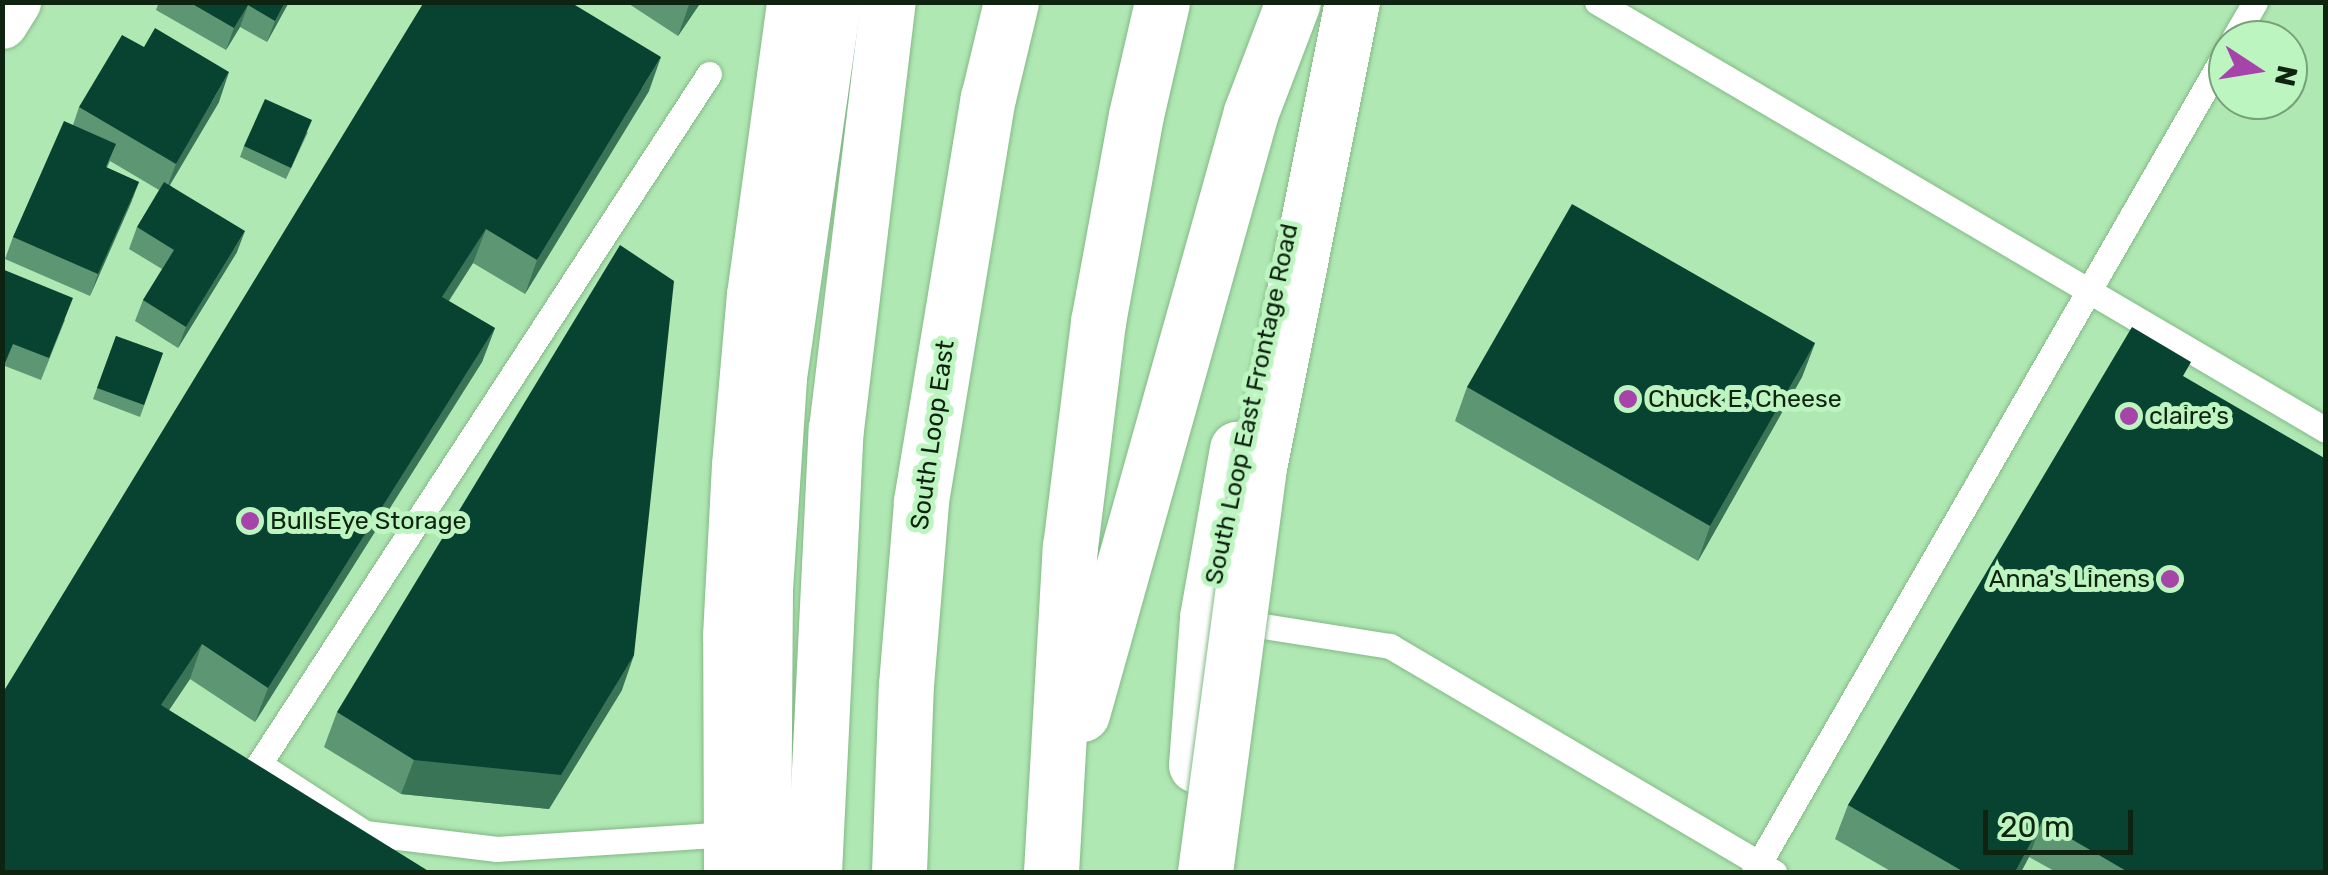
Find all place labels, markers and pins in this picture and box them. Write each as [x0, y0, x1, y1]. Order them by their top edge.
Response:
place label: Chuck E. Cheese [1648, 384, 1842, 414]
marker: Chuck E. Cheese [1617, 388, 1639, 410]
place label: claire's [2149, 401, 2229, 431]
marker: claire's [2118, 405, 2140, 427]
place label: BullsEye Storage [270, 506, 467, 536]
marker: BullsEye Storage [239, 510, 261, 532]
place label: Anna's Linens [1989, 564, 2150, 594]
marker: Anna's Linens [2159, 568, 2181, 590]

